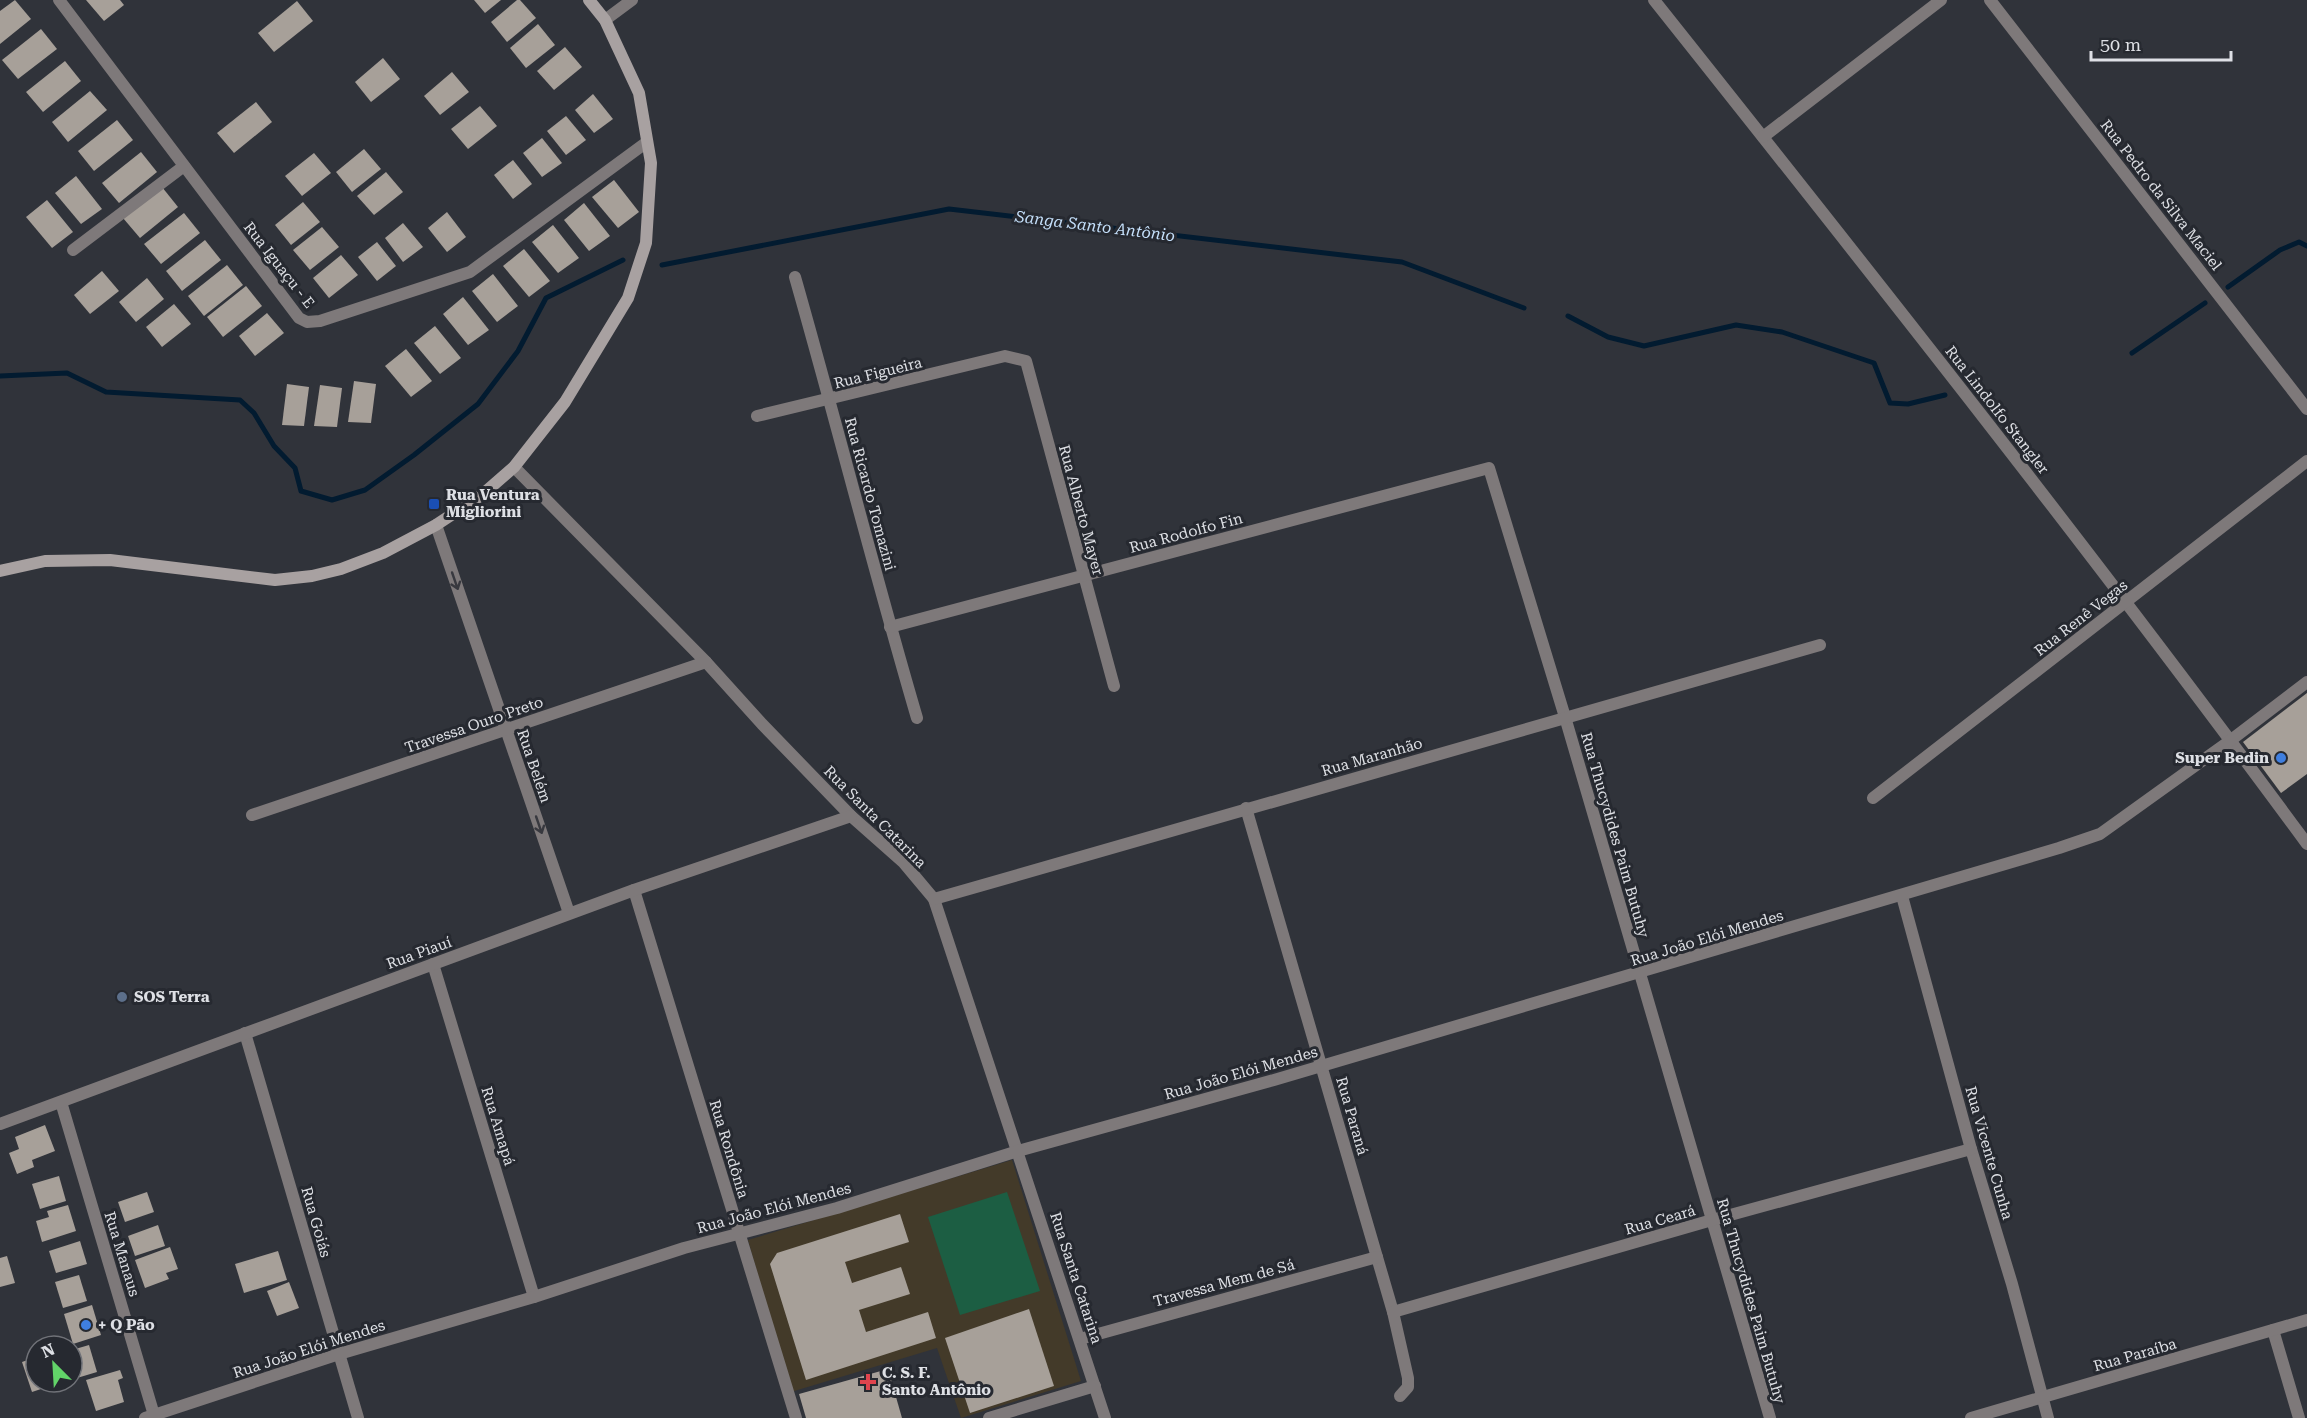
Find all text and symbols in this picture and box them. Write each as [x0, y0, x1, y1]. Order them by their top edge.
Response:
scale bar [2091, 24, 2230, 62]
text: 50 m [2100, 34, 2141, 55]
street label: Rua Pedro da Silva Maciel [2097, 116, 2226, 274]
water label: Sanga Santo Antônio [1013, 207, 1176, 245]
street label: Rua Iguaçu - E [240, 218, 318, 312]
street label: Rua Lindolfo Stangler [1941, 342, 2053, 478]
street label: Rua Figueira [832, 353, 924, 393]
street label: Rua Ricardo Tomazini [841, 415, 899, 573]
street label: Rua Alberto Mayer [1055, 443, 1107, 577]
place label: Rua Ventura Migliorini [446, 486, 540, 521]
marker: Rua Ventura Migliorini [427, 497, 441, 511]
street label: Rua Rodolfo Fin [1127, 509, 1245, 557]
one-way arrow [450, 571, 461, 590]
street label: Rua Renê Vegas [2031, 576, 2131, 660]
street label: Travessa Ouro Preto [402, 693, 546, 757]
street label: Rua Belém [513, 727, 555, 805]
street label: Rua Thucydides Paim Butuhy [1577, 730, 1653, 940]
street label: Rua Maranhão [1319, 734, 1425, 780]
place label: Super Bedin [2175, 749, 2269, 767]
marker: Super Bedin [2274, 751, 2288, 765]
street label: Rua Santa Catarina [820, 762, 930, 872]
one-way arrow [534, 815, 545, 834]
street label: Rua João Elói Mendes [1628, 906, 1786, 970]
street label: Rua Piauí [384, 933, 454, 973]
place label: SOS Terra [134, 988, 210, 1006]
marker: SOS Terra [115, 990, 129, 1004]
street label: Rua João Elói Mendes [1162, 1042, 1320, 1104]
street label: Rua Paraná [1332, 1075, 1372, 1157]
street label: Rua Amapá [477, 1084, 519, 1168]
street label: Rua Vicente Cunha [1961, 1084, 2017, 1222]
street label: Rua Rondônia [705, 1098, 753, 1200]
street label: Rua João Elói Mendes [695, 1179, 853, 1237]
street label: Rua Goiás [297, 1185, 335, 1259]
street label: Rua Thucydides Paim Butuhy [1713, 1196, 1789, 1406]
street label: Rua Ceará [1623, 1201, 1697, 1239]
street label: Rua Manaus [101, 1209, 143, 1299]
street label: Rua Santa Catarina [1046, 1210, 1106, 1346]
street label: Travessa Mem de Sá [1151, 1255, 1297, 1311]
place label: + Q Pão [98, 1316, 155, 1334]
street label: Rua João Elói Mendes [231, 1316, 387, 1382]
marker: + Q Pão [79, 1318, 93, 1332]
north arrow [24, 1334, 84, 1394]
street label: Rua Paraíba [2091, 1335, 2179, 1375]
text: N [39, 1340, 58, 1362]
place label: C. S. F. Santo Antônio [882, 1364, 991, 1399]
marker: C. S. F. Santo Antônio [859, 1373, 877, 1391]

